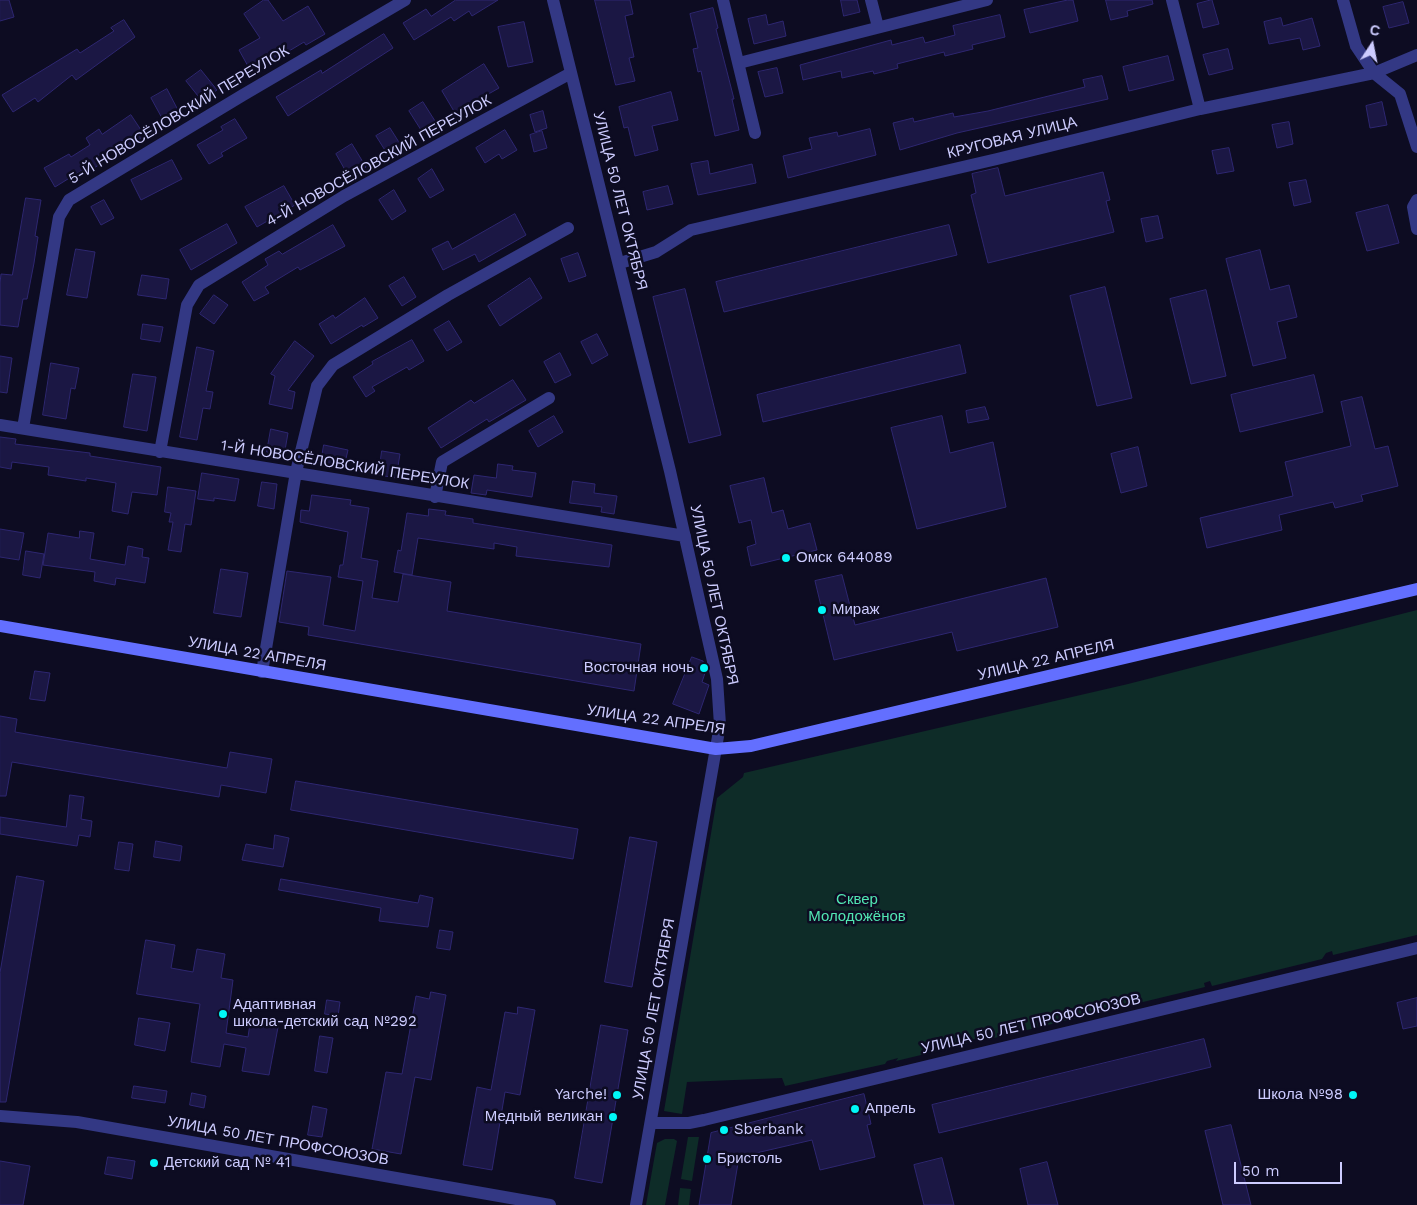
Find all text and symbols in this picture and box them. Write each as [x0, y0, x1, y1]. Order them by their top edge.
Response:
north arrow [1347, 20, 1397, 70]
text: С [1368, 21, 1381, 39]
street label: 5-Й НОВОСЁЛОВСКИЙ ПЕРЕУЛОК [65, 42, 293, 188]
street label: 4-Й НОВОСЁЛОВСКИЙ ПЕРЕУЛОК [263, 91, 495, 231]
street label: УЛИЦА 50 ЛЕТ ОКТЯБРЯ [589, 110, 651, 292]
street label: КРУГОВАЯ УЛИЦА [945, 113, 1079, 163]
street label: 1-Й НОВОСЁЛОВСКИЙ ПЕРЕУЛОК [220, 436, 470, 494]
street label: УЛИЦА 50 ЛЕТ ОКТЯБРЯ [686, 503, 742, 687]
place label: Омск 644089 [796, 549, 892, 567]
marker: Омск 644089 [780, 552, 792, 564]
place label: Мираж [832, 601, 880, 619]
marker: Мираж [816, 604, 828, 616]
street label: УЛИЦА 22 АПРЕЛЯ [187, 633, 327, 675]
street label: УЛИЦА 22 АПРЕЛЯ [976, 636, 1116, 684]
place label: Восточная ночь [584, 659, 694, 677]
marker: Восточная ночь [698, 662, 710, 674]
street label: УЛИЦА 22 АПРЕЛЯ [586, 701, 726, 739]
park label: Сквер Молодожёнов [808, 891, 906, 926]
street label: УЛИЦА 50 ЛЕТ ОКТЯБРЯ [629, 917, 679, 1101]
street label: УЛИЦА 50 ЛЕТ ПРОФСОЮЗОВ [920, 990, 1142, 1058]
place label: Адаптивная школа-детский сад №292 [233, 996, 417, 1031]
marker: Адаптивная школа-детский сад №292 [217, 1008, 229, 1020]
place label: Yarche! [555, 1086, 607, 1104]
place label: Школа №98 [1257, 1086, 1343, 1104]
marker: Yarche! [611, 1089, 623, 1101]
marker: Школа №98 [1347, 1089, 1359, 1101]
place label: Апрель [865, 1100, 916, 1118]
marker: Апрель [849, 1103, 861, 1115]
place label: Медный великан [485, 1108, 603, 1126]
marker: Медный великан [607, 1111, 619, 1123]
street label: УЛИЦА 50 ЛЕТ ПРОФСОЮЗОВ [166, 1113, 390, 1169]
place label: Sberbank [734, 1121, 803, 1139]
marker: Sberbank [718, 1124, 730, 1136]
place label: Бристоль [717, 1150, 782, 1168]
scale bar [1237, 1152, 1344, 1184]
marker: Бристоль [701, 1153, 713, 1165]
place label: Детский сад № 41 [164, 1154, 291, 1172]
marker: Детский сад № 41 [148, 1157, 160, 1169]
text: 50 m [1242, 1162, 1279, 1180]

